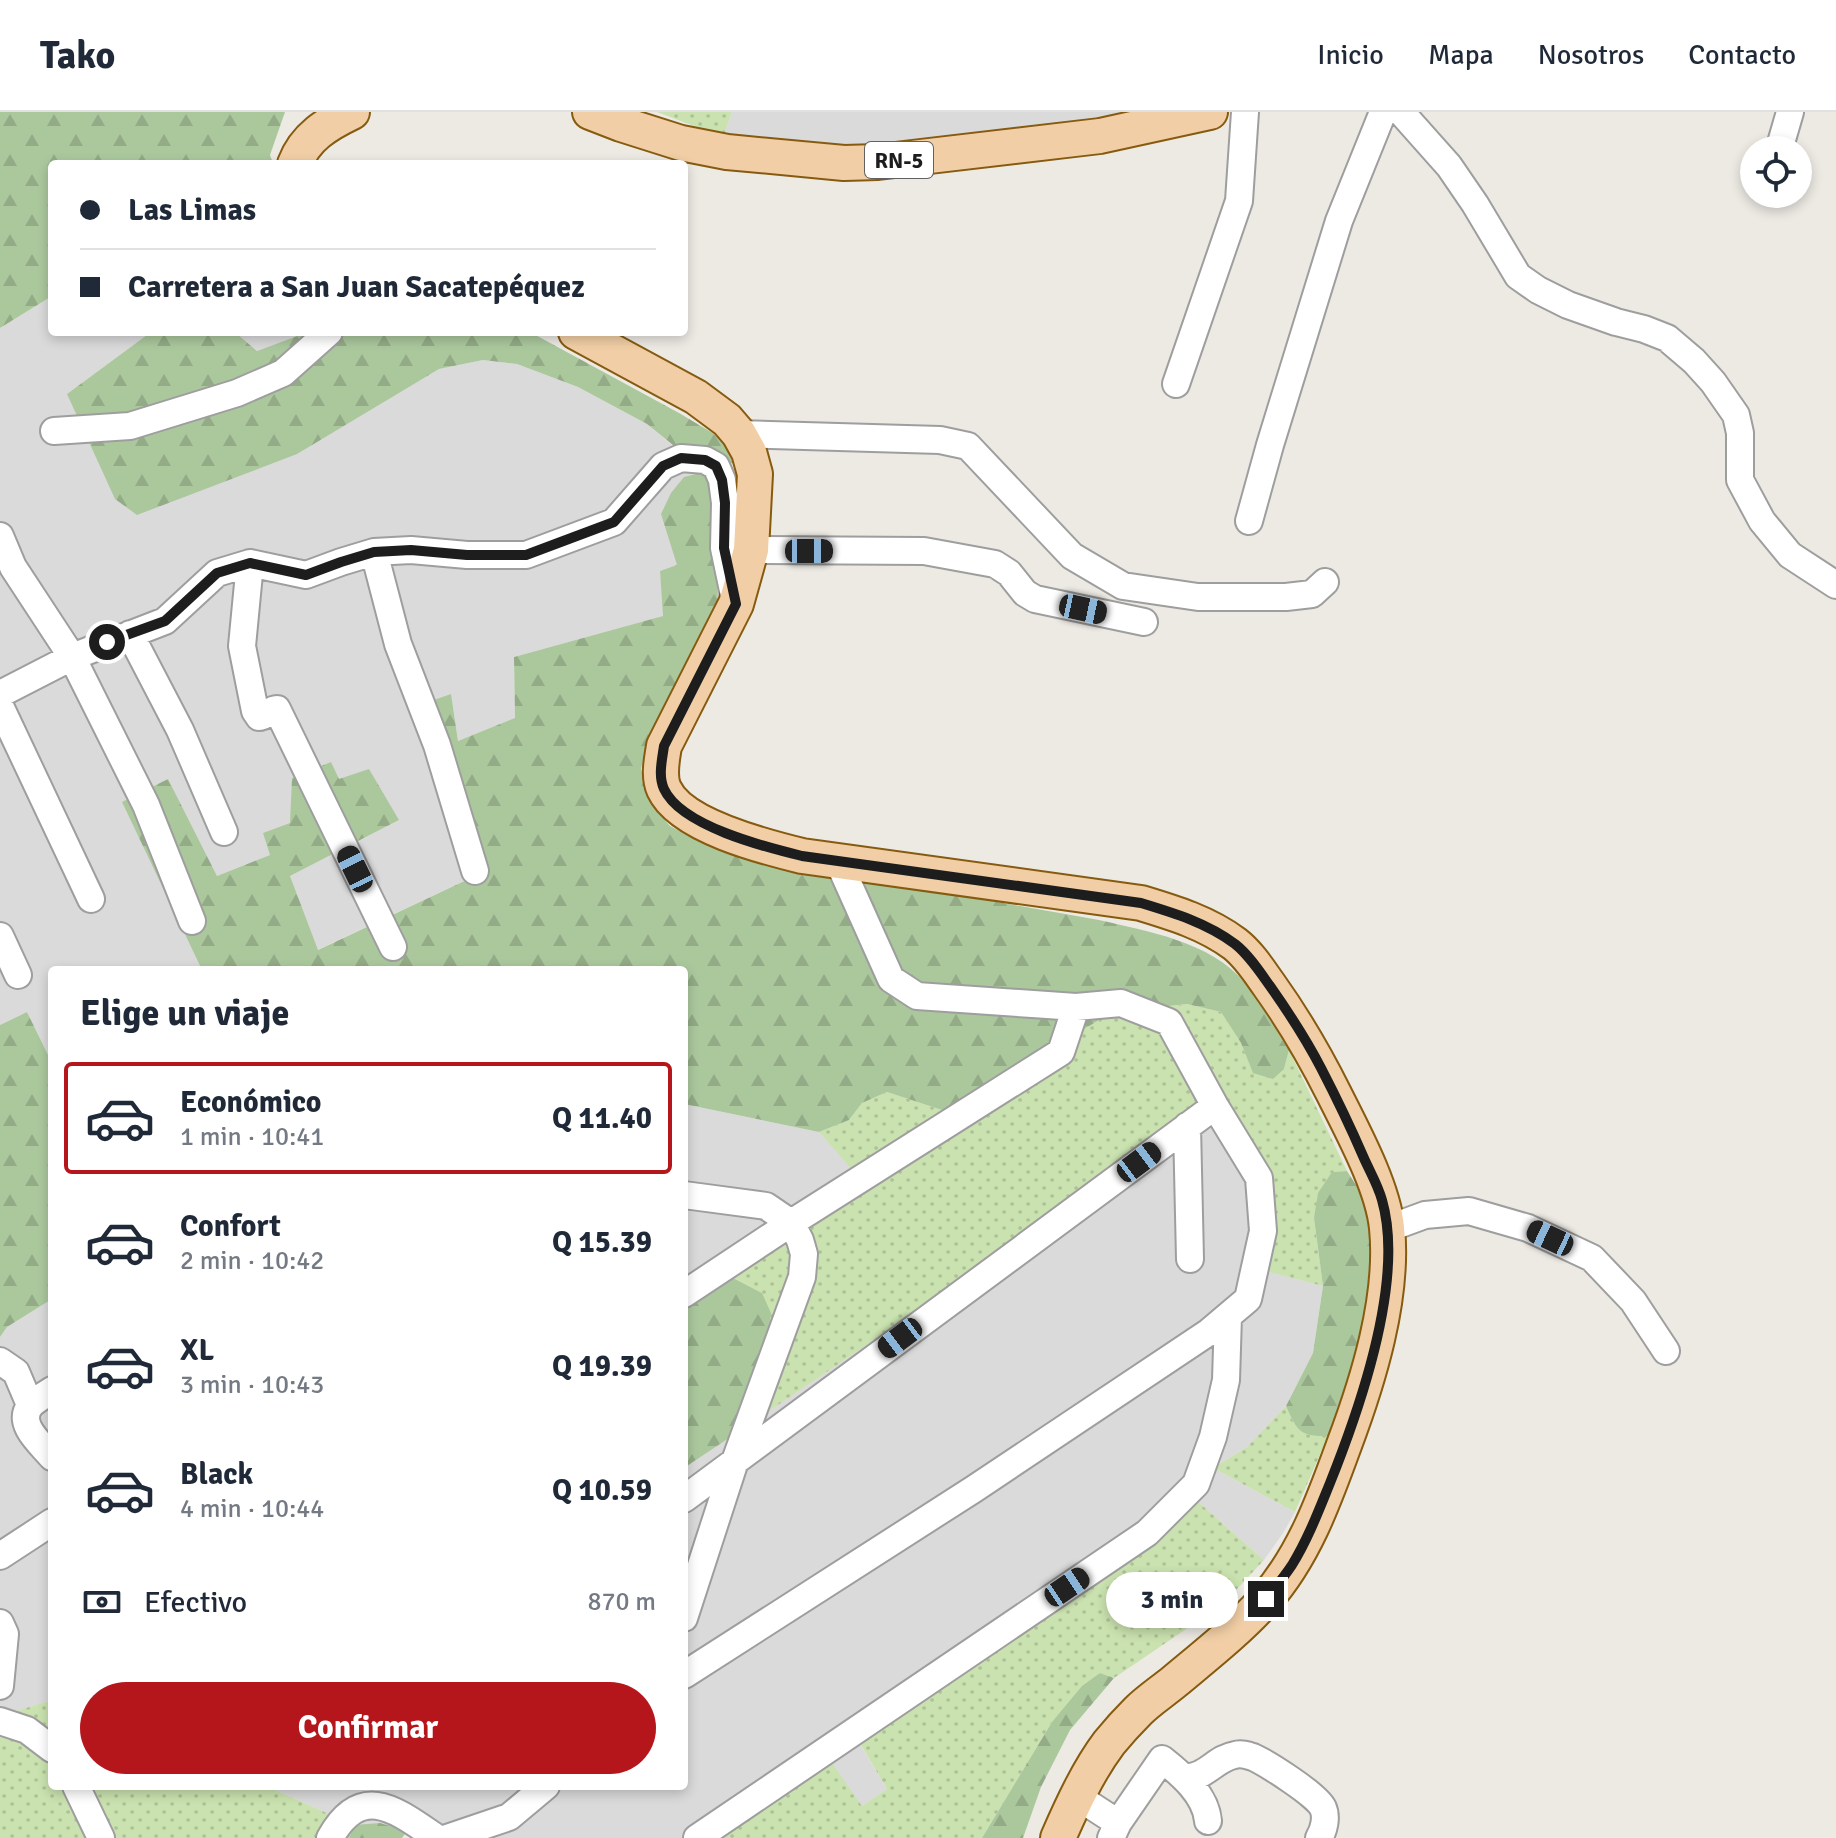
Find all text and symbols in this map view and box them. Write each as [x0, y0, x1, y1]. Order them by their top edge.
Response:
text: Tako [40, 32, 115, 79]
text: Inicio [1317, 38, 1384, 72]
text: Mapa [1428, 38, 1494, 72]
text: Nosotros [1538, 38, 1644, 72]
text: Contacto [1688, 38, 1796, 72]
map controls [1740, 136, 1812, 208]
button: locate [1740, 136, 1812, 208]
road number: RN-5 [865, 142, 933, 178]
text: Las Limas [128, 192, 256, 229]
text: Carretera a San Juan Sacatepéquez [128, 269, 585, 306]
car [785, 539, 833, 563]
car [1057, 592, 1109, 626]
route start [89, 624, 125, 660]
car [334, 842, 376, 896]
text: Elige un viaje [80, 991, 289, 1036]
icon: car [84, 1082, 156, 1154]
text: Económico [180, 1084, 322, 1121]
text: Q 11.40 [552, 1100, 652, 1137]
text: 1 min · 10:41 [180, 1121, 324, 1153]
car [1113, 1138, 1165, 1186]
icon: car [84, 1206, 156, 1278]
text: Confort [180, 1208, 281, 1245]
car [1523, 1217, 1577, 1259]
text: Q 15.39 [552, 1224, 652, 1261]
text: 2 min · 10:42 [180, 1245, 324, 1277]
car [874, 1314, 926, 1362]
icon: car [84, 1330, 156, 1402]
text: XL [180, 1332, 214, 1369]
text: Q 19.39 [552, 1348, 652, 1385]
text: 3 min · 10:43 [180, 1369, 324, 1401]
icon: car [84, 1454, 156, 1526]
text: Black [180, 1456, 253, 1493]
text: Q 10.59 [552, 1472, 652, 1509]
text: 4 min · 10:44 [180, 1493, 324, 1525]
car [1040, 1564, 1094, 1610]
callout: 3 min [1106, 1571, 1238, 1627]
icon: cash [80, 1580, 124, 1624]
route end [1248, 1581, 1284, 1617]
text: Efectivo [144, 1584, 247, 1621]
text: 3 min [1141, 1584, 1203, 1616]
text: 870 m [587, 1586, 656, 1618]
button: Confirmar [80, 1682, 656, 1774]

